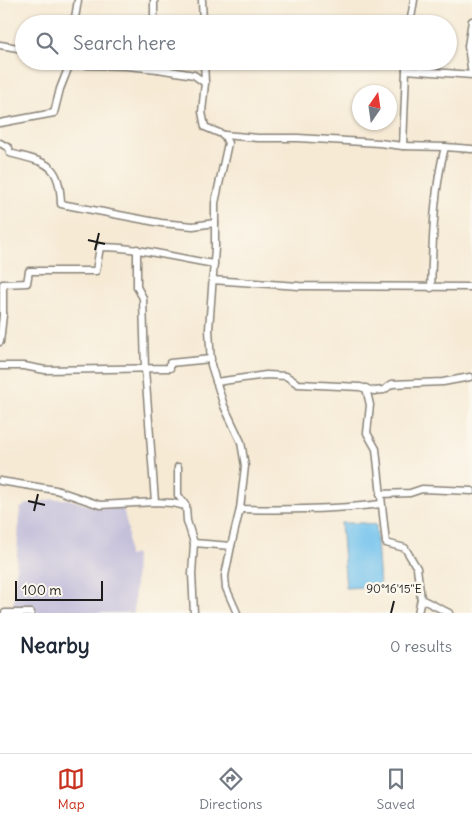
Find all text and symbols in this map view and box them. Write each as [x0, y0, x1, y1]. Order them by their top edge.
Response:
search box [15, 15, 457, 70]
icon: search [33, 29, 61, 57]
text: Search here [73, 31, 176, 55]
north arrow [352, 85, 397, 130]
scale bar [15, 578, 102, 601]
text: 100 m [22, 581, 62, 599]
text: 90°16'15"E [366, 581, 422, 596]
text: Nearby [20, 632, 90, 659]
text: 0 results [390, 636, 452, 656]
tab: Map [57, 765, 85, 813]
tab: Directions [199, 765, 262, 813]
tab: Saved [377, 765, 415, 813]

